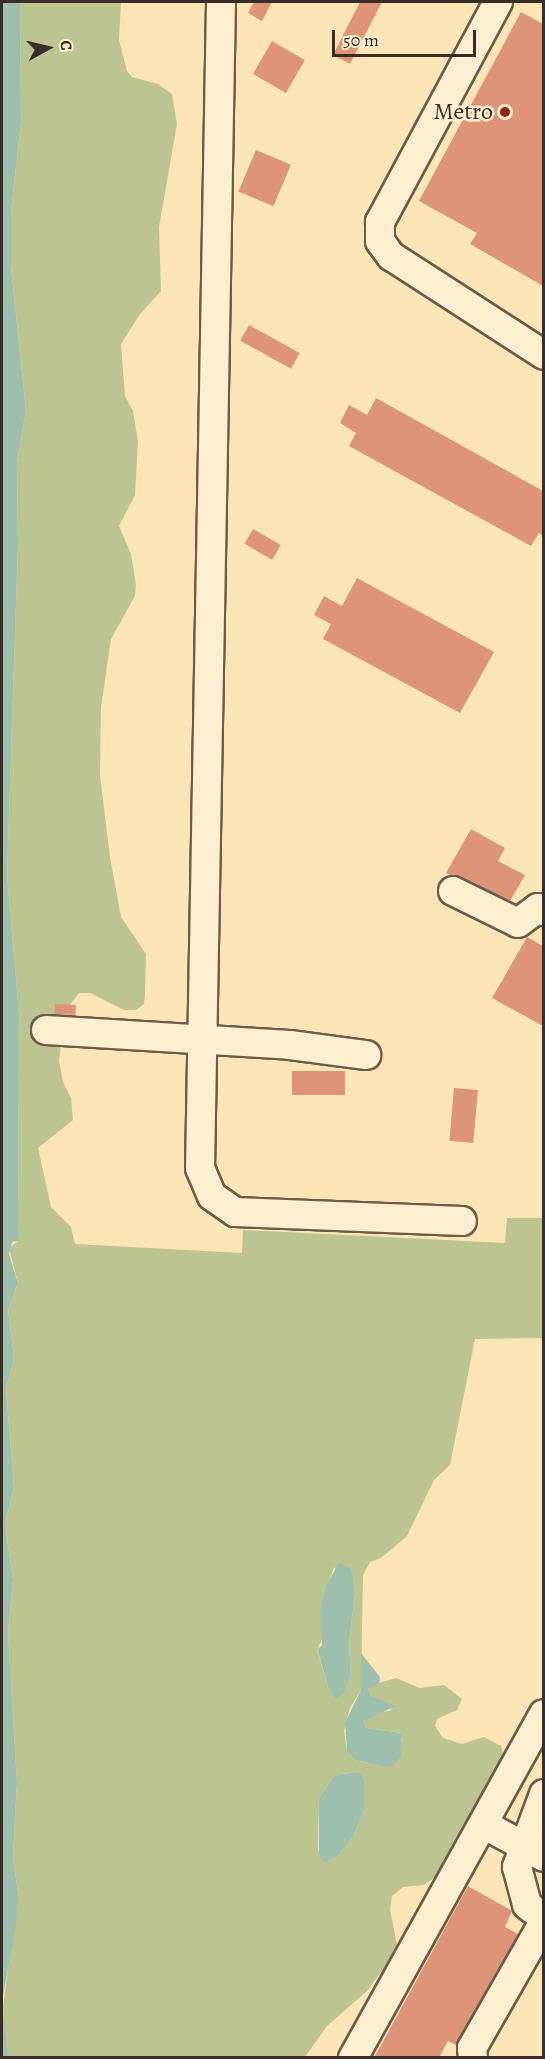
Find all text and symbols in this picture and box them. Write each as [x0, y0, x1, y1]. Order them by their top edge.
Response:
north arrow [18, 18, 78, 78]
scale bar [335, 18, 479, 56]
text: 50 m [343, 28, 379, 52]
text: С [54, 39, 77, 52]
place label: Metro [434, 98, 493, 126]
marker: Metro [498, 105, 512, 119]

